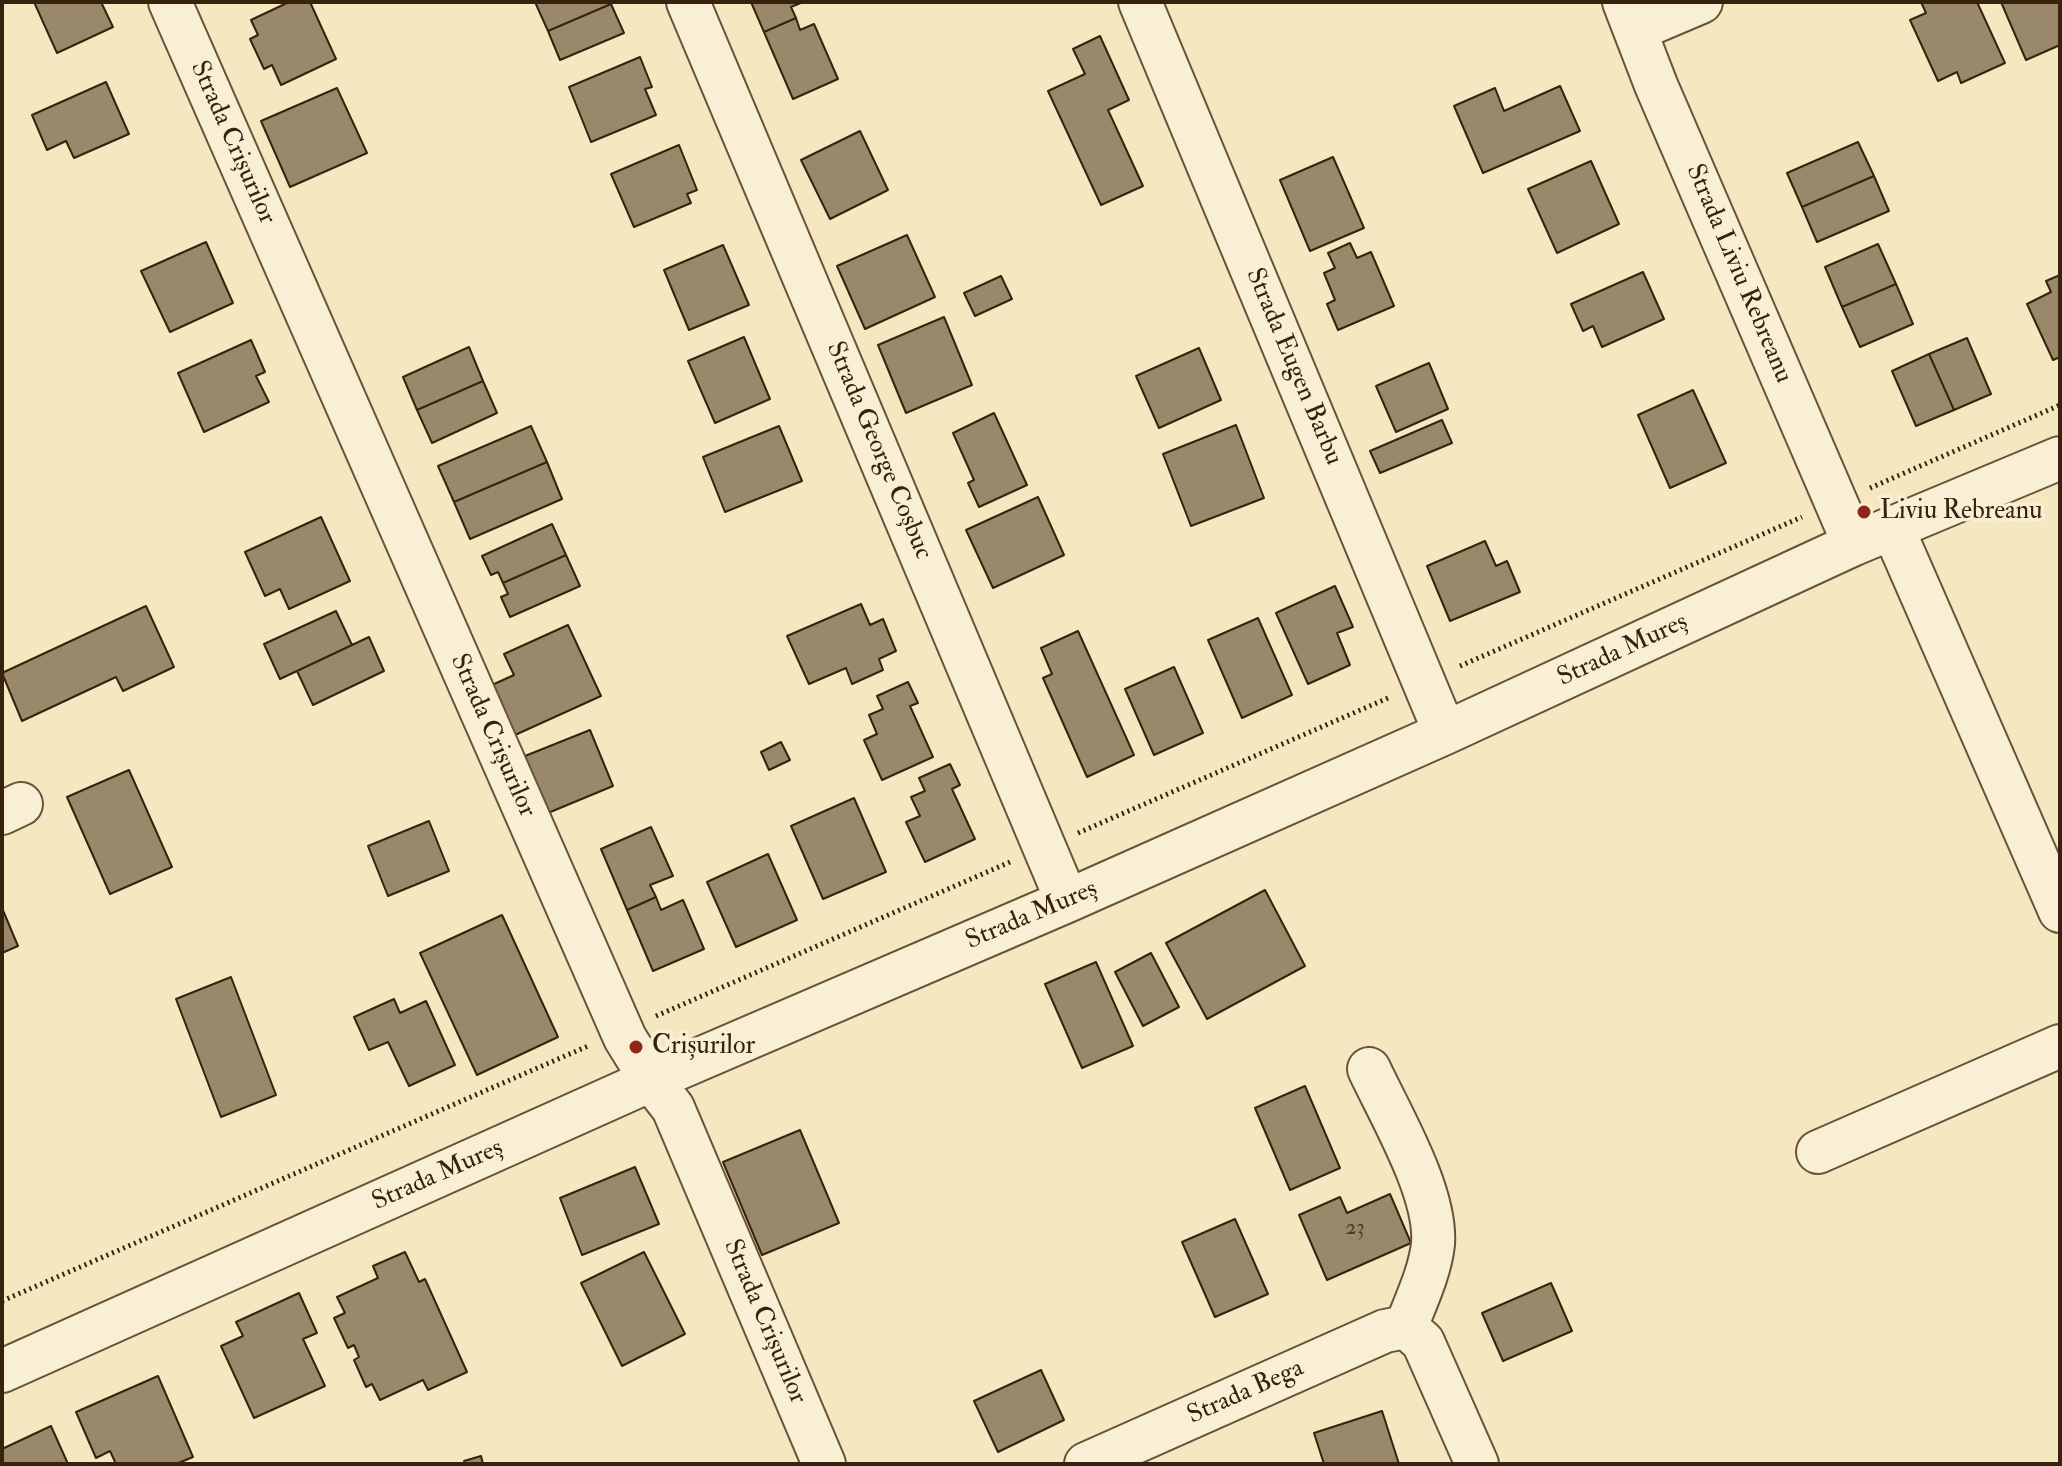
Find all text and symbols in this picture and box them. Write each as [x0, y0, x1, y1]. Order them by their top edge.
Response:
street label: Strada Crișurilor [182, 57, 282, 229]
street label: Strada Liviu Rebreanu [1678, 160, 1798, 388]
street label: Strada Eugen Barbu [1238, 264, 1348, 470]
street label: Strada George Coșbuc [818, 338, 938, 564]
place label: Liviu Rebreanu [1880, 496, 2042, 528]
marker: Liviu Rebreanu [1855, 503, 1873, 521]
street label: Strada Mureș [1553, 607, 1693, 695]
street label: Strada Crișurilor [442, 650, 542, 822]
street label: Strada Mureș [962, 874, 1102, 958]
place label: Crișurilor [652, 1031, 755, 1063]
marker: Crișurilor [627, 1038, 645, 1056]
street label: Strada Mureș [368, 1133, 508, 1219]
house number: 23 [1345, 1216, 1365, 1242]
street label: Strada Crișurilor [715, 1235, 813, 1409]
street label: Strada Bega [1183, 1354, 1309, 1432]

